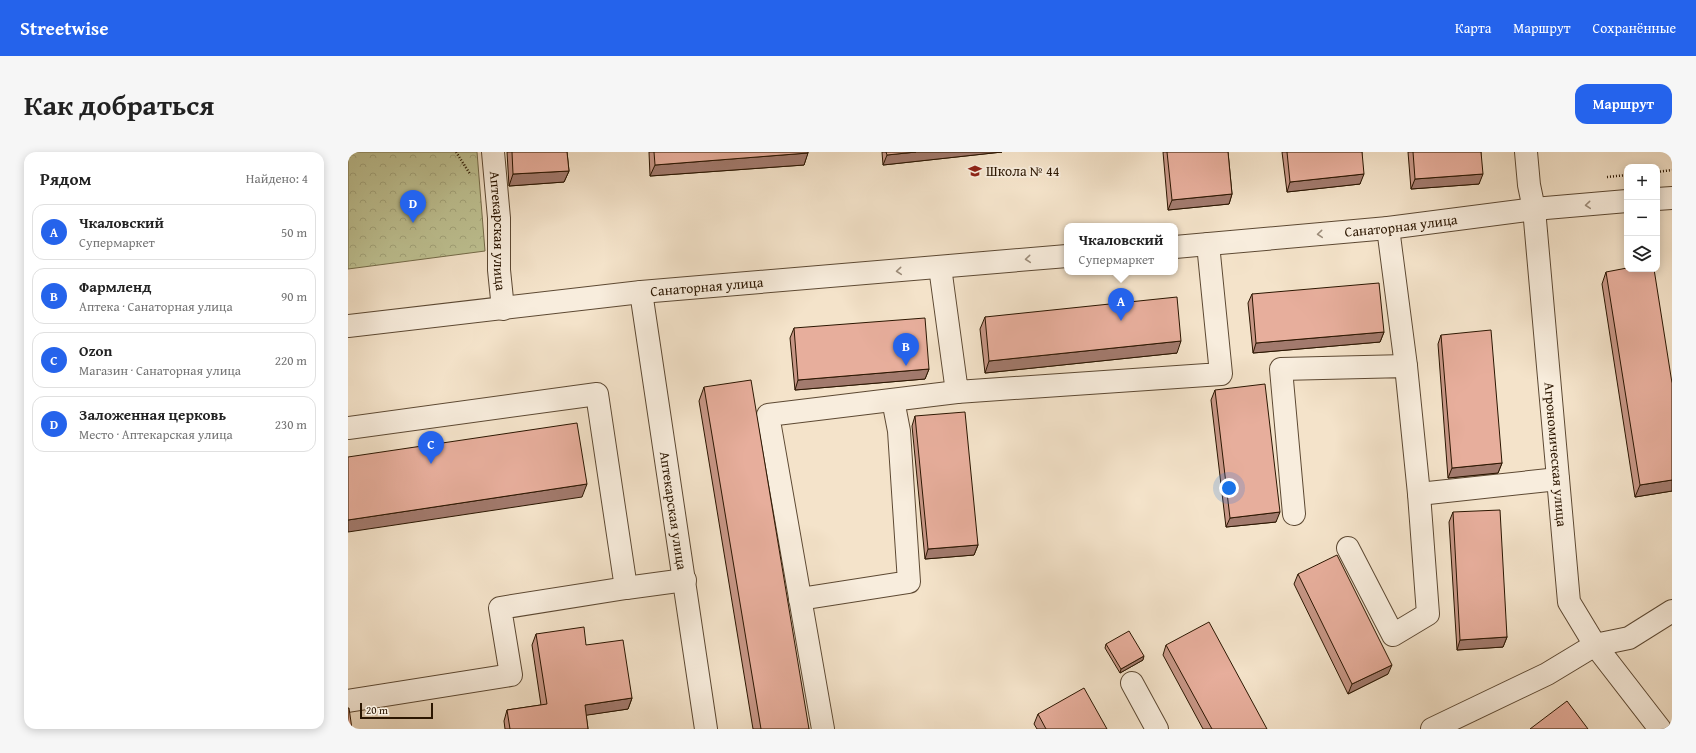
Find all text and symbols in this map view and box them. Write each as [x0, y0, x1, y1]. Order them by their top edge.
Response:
text: Streetwise [20, 14, 109, 42]
text: Карта [1455, 18, 1491, 38]
text: Маршрут [1513, 18, 1571, 38]
text: Сохранённые [1593, 18, 1676, 38]
text: Как добраться [24, 84, 214, 125]
button: Маршрут [1575, 84, 1672, 124]
place label: Школа № 44 [986, 161, 1060, 181]
school or university icon: Школа № 44 [967, 163, 983, 179]
map controls [1624, 164, 1660, 272]
button: + [1624, 164, 1660, 200]
text: Рядом [40, 166, 91, 191]
text: Найдено: 4 [246, 169, 308, 188]
street label: Аптекарская улица [485, 170, 511, 292]
pin: D [400, 190, 426, 223]
one-way arrow [1585, 200, 1591, 209]
button: − [1624, 200, 1660, 236]
street label: Санаторная улица [1344, 209, 1459, 242]
text: Чкаловский [79, 212, 164, 233]
text: A [50, 223, 58, 242]
text: 50 m [281, 223, 307, 242]
popup [1064, 223, 1178, 275]
text: Чкаловский [1079, 229, 1163, 250]
one-way arrow [1317, 229, 1323, 238]
text: Супермаркет [79, 233, 155, 252]
button: layers [1624, 236, 1660, 272]
text: Супермаркет [1079, 250, 1154, 269]
one-way arrow [1025, 255, 1031, 264]
one-way arrow [896, 266, 902, 275]
street label: Санаторная улица [649, 272, 764, 301]
text: Фармленд [79, 276, 151, 297]
text: B [50, 287, 58, 306]
text: 90 m [281, 287, 307, 306]
pin: A [1108, 288, 1134, 321]
text: Аптека · Санаторная улица [79, 297, 233, 316]
pin: B [893, 333, 919, 366]
text: Ozon [79, 340, 112, 361]
text: C [50, 351, 58, 370]
text: 220 m [275, 351, 307, 370]
text: Магазин · Санаторная улица [79, 361, 241, 380]
street label: Агрономическая улица [1539, 381, 1572, 528]
text: Заложенная церковь [79, 404, 226, 425]
text: D [50, 415, 58, 434]
text: 230 m [275, 415, 307, 434]
text: Место · Аптекарская улица [79, 425, 233, 444]
pin: C [418, 431, 444, 464]
street label: Аптекарская улица [655, 450, 692, 572]
your location [1219, 478, 1239, 498]
scale bar [360, 701, 433, 720]
text: 20 m [366, 702, 388, 718]

